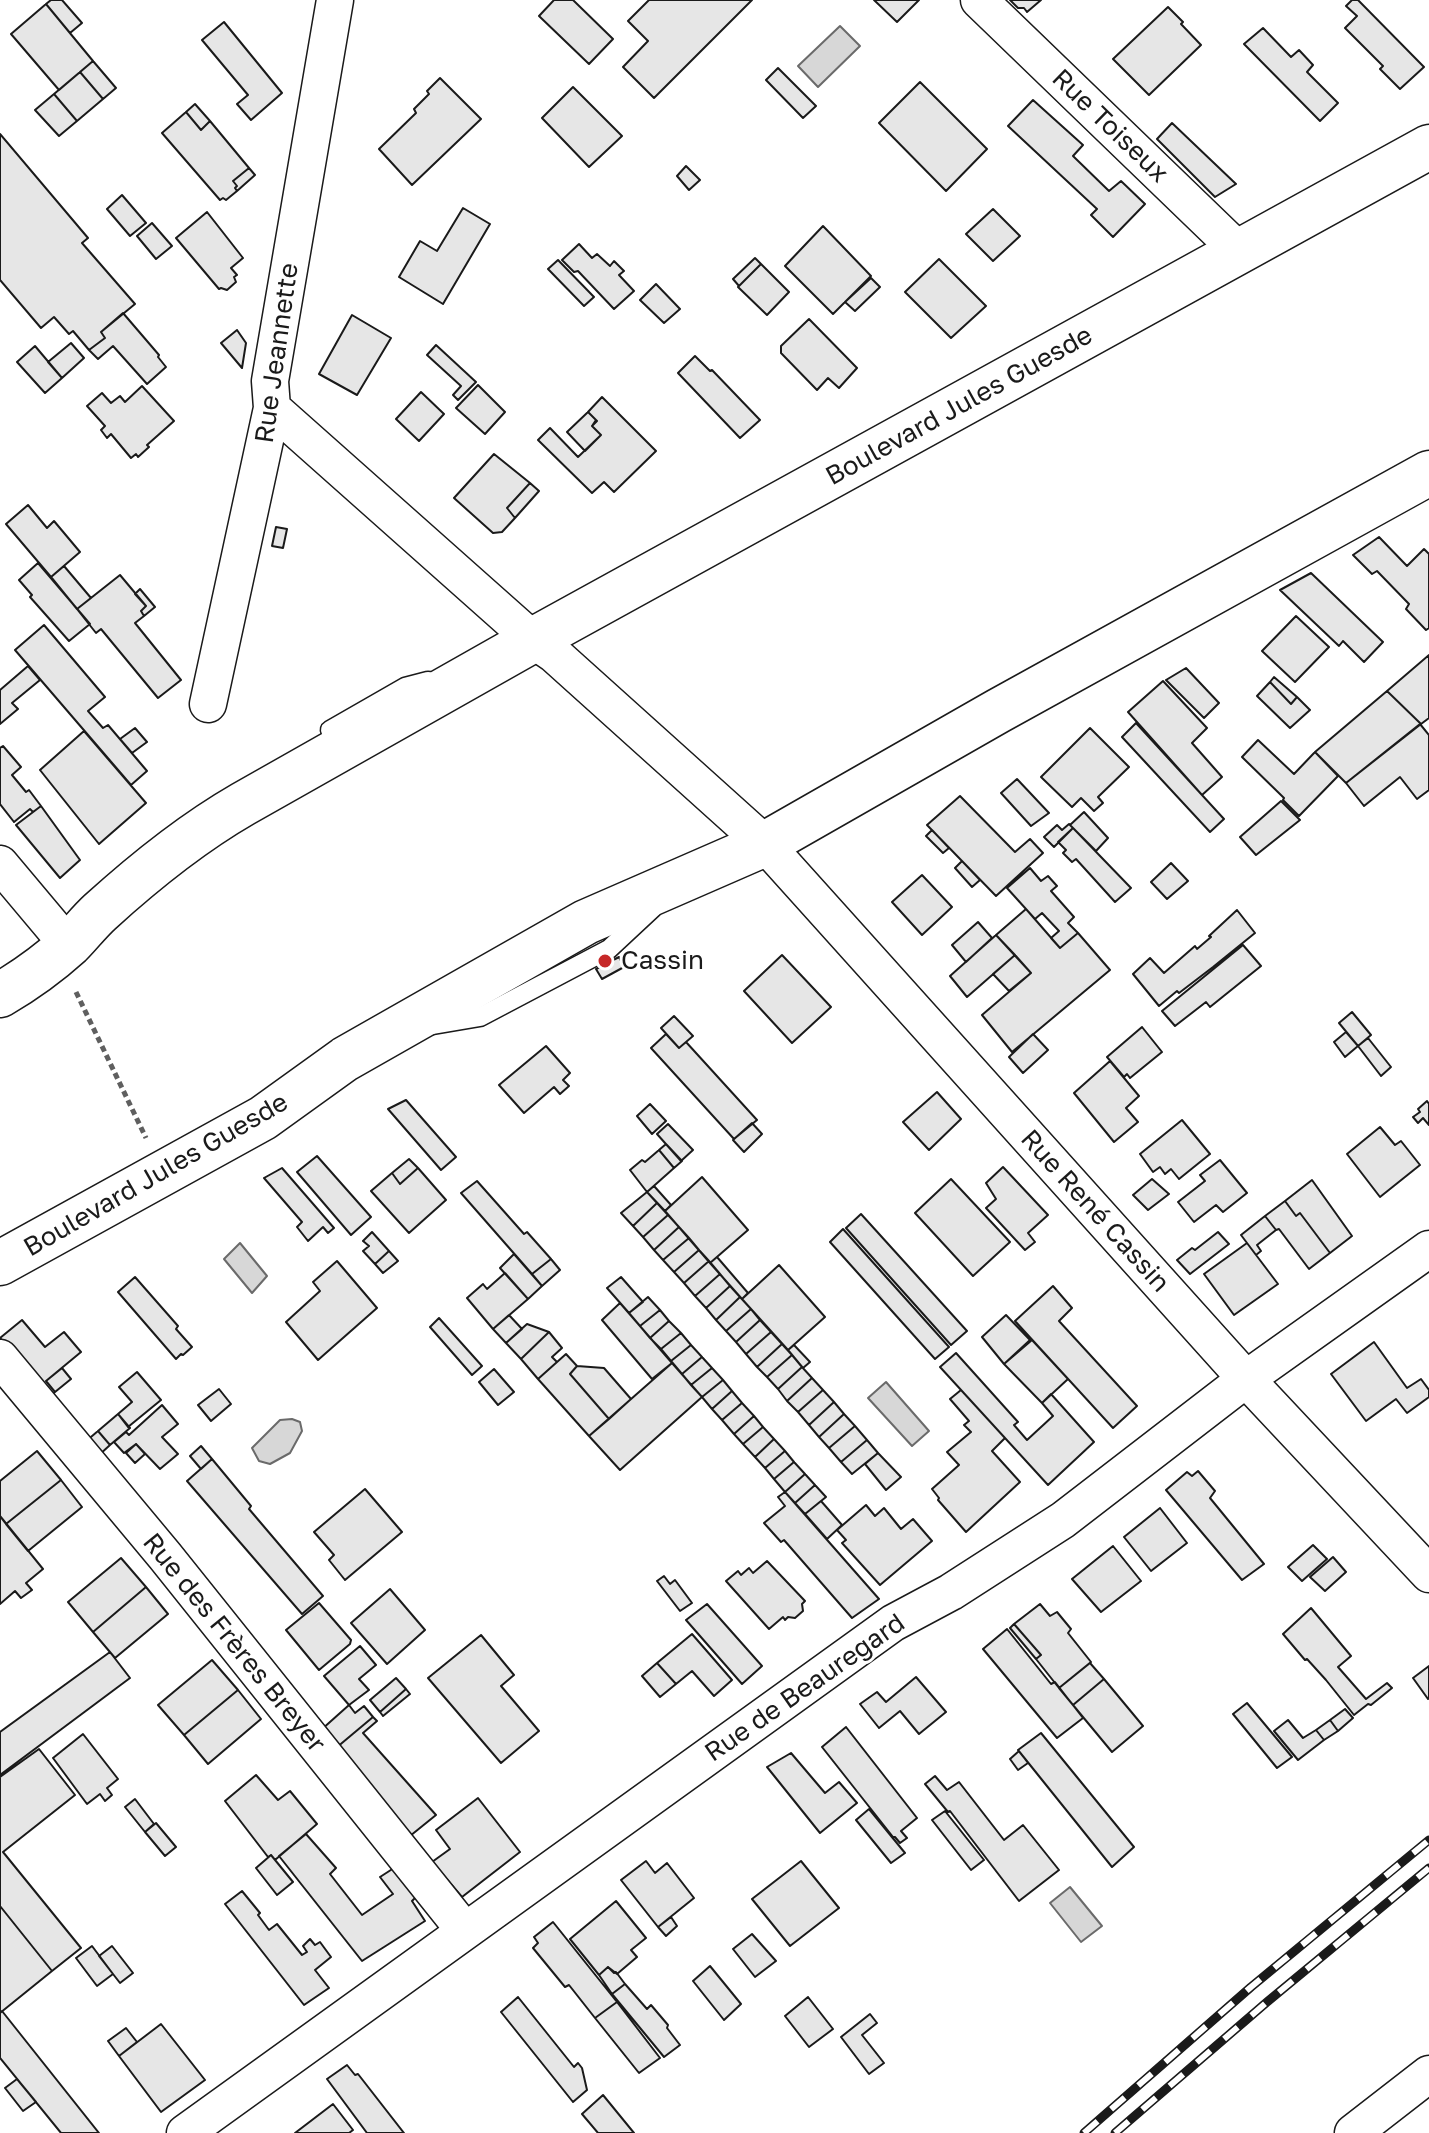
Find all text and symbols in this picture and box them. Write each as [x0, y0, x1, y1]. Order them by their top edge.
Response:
street label: Rue Toiseux [1045, 63, 1175, 189]
street label: Rue Jeannette [249, 261, 305, 445]
street label: Boulevard Jules Guesde [820, 320, 1098, 492]
place label: Cassin [621, 945, 704, 977]
marker: Cassin [596, 952, 614, 970]
street label: Boulevard Jules Guesde [18, 1087, 294, 1263]
street label: Rue René Cassin [1014, 1123, 1176, 1299]
street label: Rue des Frères Breyer [136, 1527, 332, 1759]
street label: Rue de Beauregard [699, 1607, 911, 1769]

